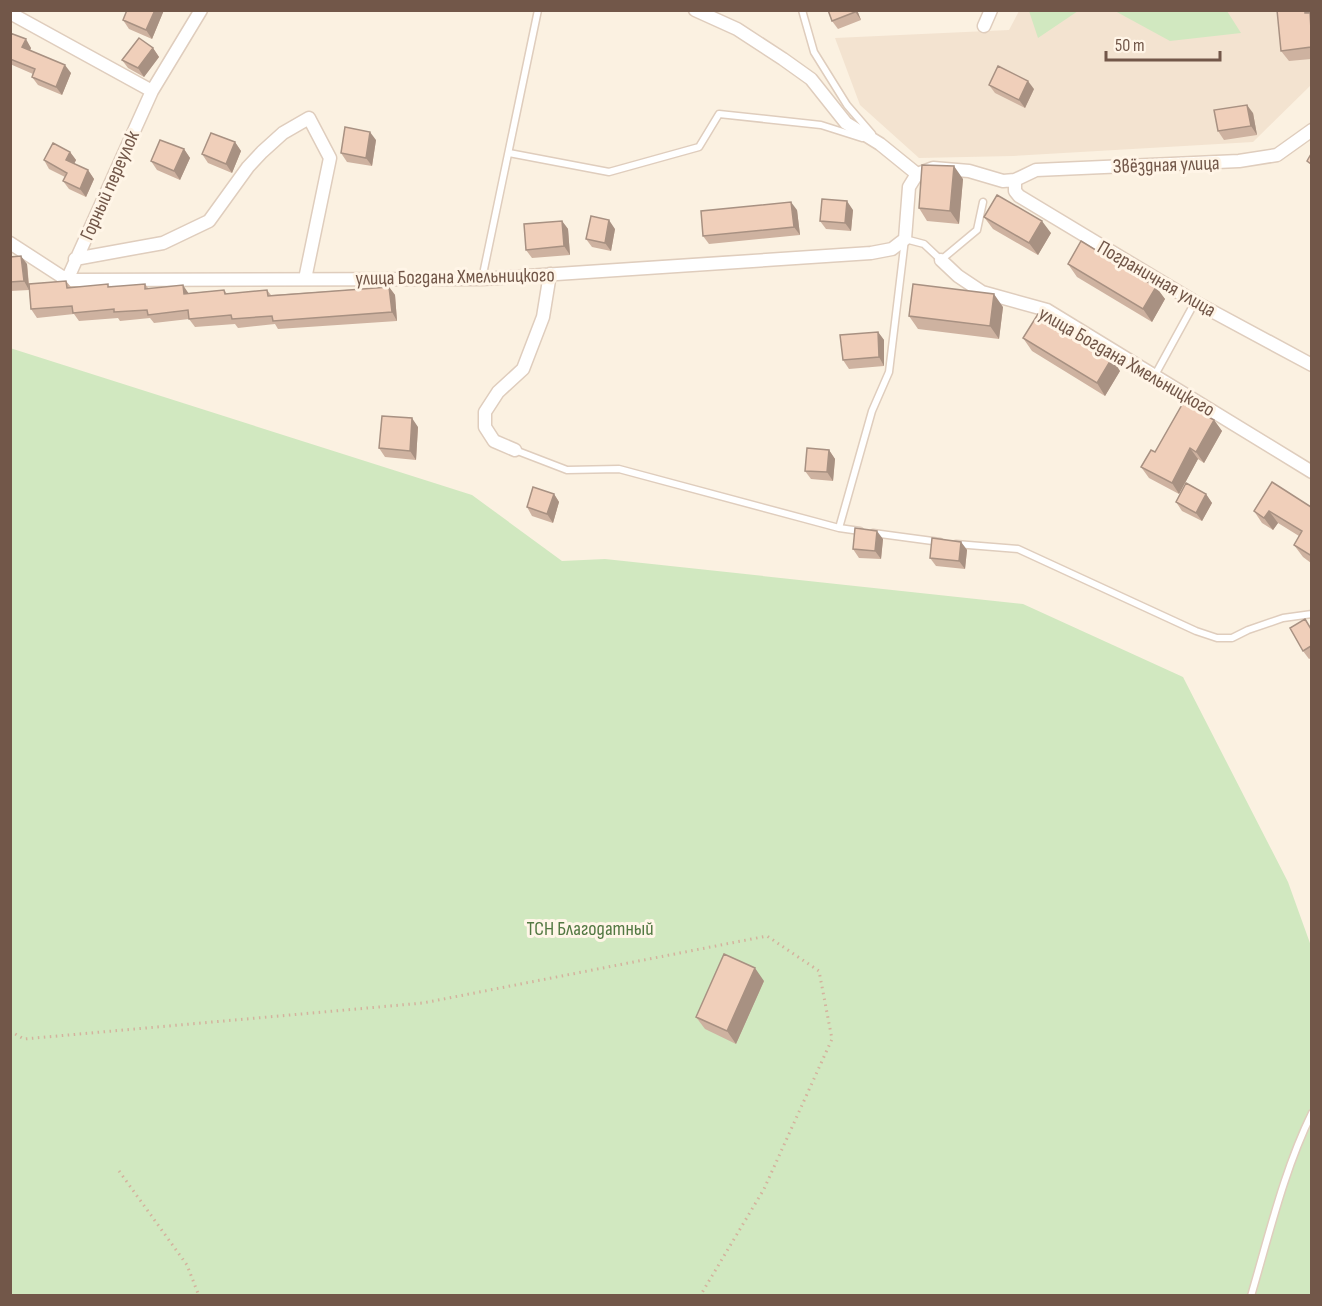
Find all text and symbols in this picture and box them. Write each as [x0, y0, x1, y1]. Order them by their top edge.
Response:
scale bar [1106, 24, 1220, 62]
text: 50 m [1115, 35, 1145, 56]
street label: Горный переулок [75, 127, 145, 244]
street label: Звёздная улица [1112, 151, 1220, 179]
street label: Пограничная улица [1093, 235, 1220, 322]
street label: улица Богдана Хмельницкого [355, 263, 555, 291]
street label: улица Богдана Хмельницкого [1034, 302, 1219, 422]
park label: ТСН Благодатный [526, 917, 654, 941]

